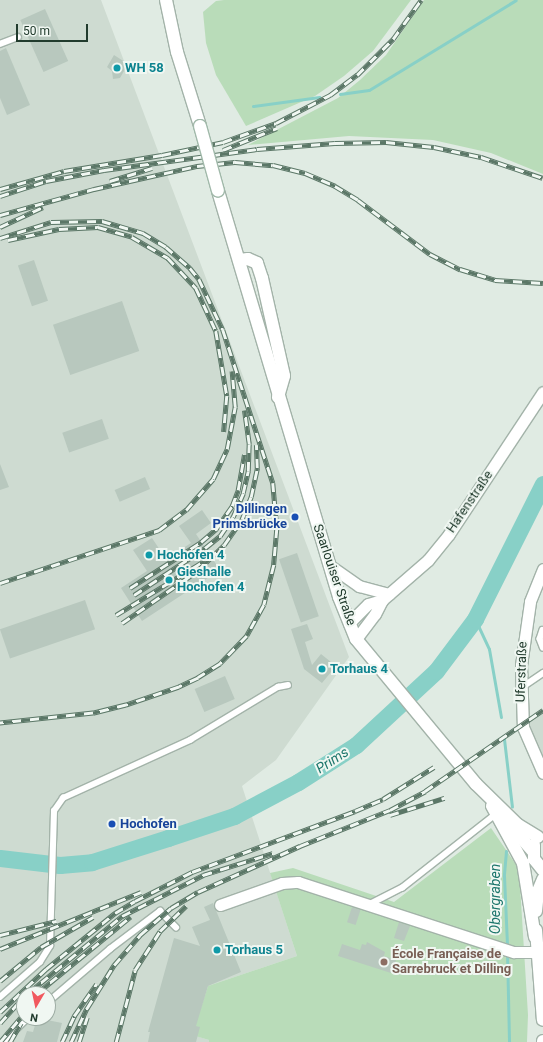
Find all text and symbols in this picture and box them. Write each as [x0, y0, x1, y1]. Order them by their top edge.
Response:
scale bar [18, 16, 90, 42]
text: 50 m [23, 24, 50, 38]
place label: WH 58 [125, 60, 164, 76]
marker: WH 58 [112, 63, 122, 73]
street label: Hafenstraße [444, 468, 496, 536]
place label: Dillingen Primsbrücke [213, 502, 287, 533]
marker: Dillingen Primsbrücke [290, 512, 300, 522]
street label: Saarlouiser Straße [309, 522, 359, 628]
place label: Hochofen 4 [157, 547, 224, 563]
marker: Hochofen 4 [144, 550, 154, 560]
place label: Gieshalle Hochofen 4 [177, 565, 244, 596]
marker: Gieshalle Hochofen 4 [164, 575, 174, 585]
street label: Uferstraße [513, 641, 531, 703]
place label: Torhaus 4 [330, 661, 388, 677]
marker: Torhaus 4 [317, 664, 327, 674]
water label: Prims [313, 743, 351, 777]
place label: Hochofen [120, 816, 177, 832]
marker: Hochofen [107, 819, 117, 829]
water label: Obergraben [487, 864, 503, 934]
place label: Torhaus 5 [225, 942, 283, 958]
marker: Torhaus 5 [212, 945, 222, 955]
place label: École Française de Sarrebruck et Dilling [392, 947, 511, 978]
marker: École Française de Sarrebruck et Dilling [379, 957, 389, 967]
north arrow [16, 986, 56, 1026]
text: N [29, 1010, 39, 1024]

